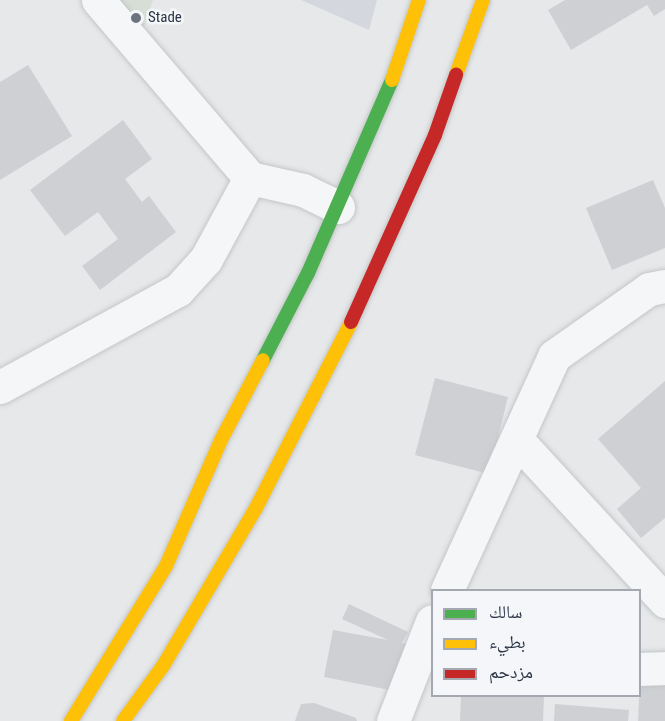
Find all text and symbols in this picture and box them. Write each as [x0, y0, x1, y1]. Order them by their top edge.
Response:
place label: Stade [148, 9, 182, 27]
marker: Stade [129, 11, 143, 25]
legend [431, 589, 641, 697]
text: سالك [489, 601, 522, 622]
text: بطيء [489, 631, 526, 652]
text: مزدحم [489, 661, 533, 682]

